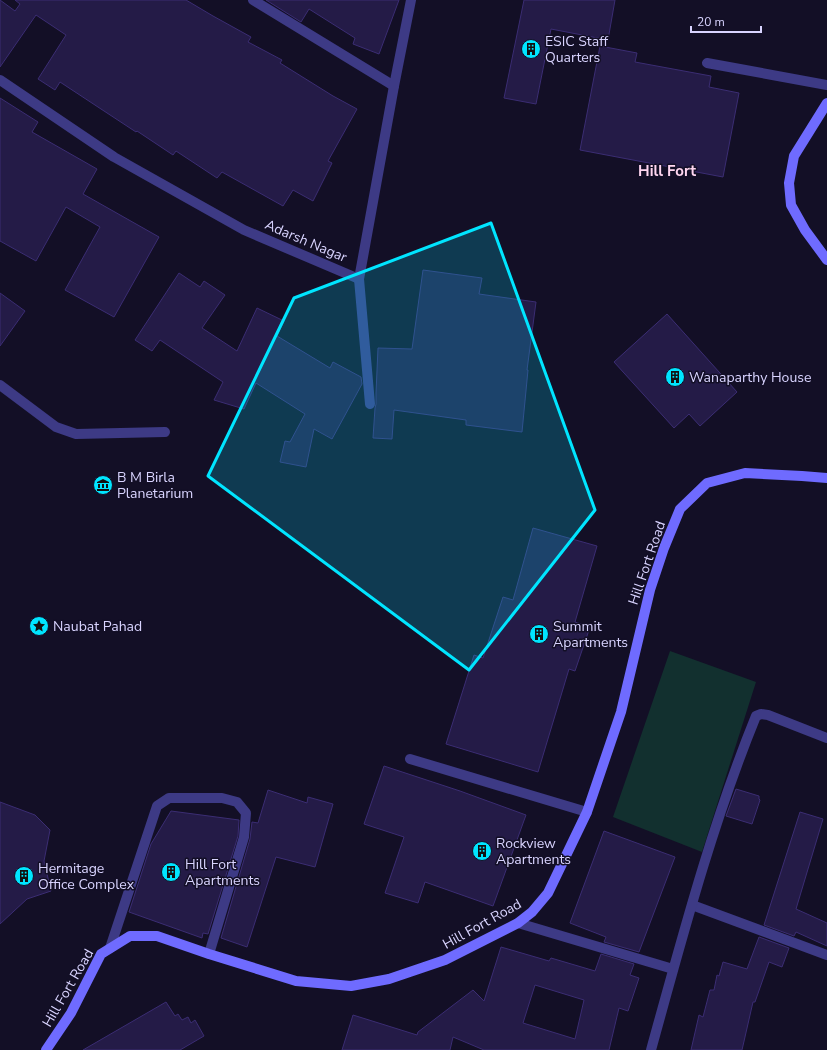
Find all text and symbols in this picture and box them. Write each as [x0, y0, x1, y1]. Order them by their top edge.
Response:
scale bar [691, 8, 761, 34]
text: 20 m [697, 14, 725, 30]
place label: ESIC Staff Quarters [545, 32, 609, 67]
building icon: ESIC Staff Quarters [520, 38, 542, 60]
district label: Hill Fort [638, 161, 696, 181]
street label: Adarsh Nagar [262, 215, 350, 267]
building icon: Wanaparthy House [664, 366, 686, 388]
place label: Wanaparthy House [689, 368, 811, 387]
place label: B M Birla Planetarium [117, 468, 193, 503]
museum icon: B M Birla Planetarium [92, 474, 114, 496]
street label: Hill Fort Road [624, 519, 670, 607]
place icon: Naubat Pahad [28, 615, 50, 637]
place label: Naubat Pahad [53, 617, 142, 636]
place label: Summit Apartments [553, 617, 628, 652]
building icon: Summit Apartments [528, 623, 550, 645]
place label: Rockview Apartments [496, 834, 571, 869]
building icon: Rockview Apartments [471, 840, 493, 862]
place label: Hill Fort Apartments [185, 855, 260, 890]
place label: Hermitage Office Complex [38, 859, 135, 894]
building icon: Hill Fort Apartments [160, 861, 182, 883]
building icon: Hermitage Office Complex [13, 865, 35, 887]
street label: Hill Fort Road [439, 894, 525, 954]
street label: Hill Fort Road [38, 945, 98, 1031]

